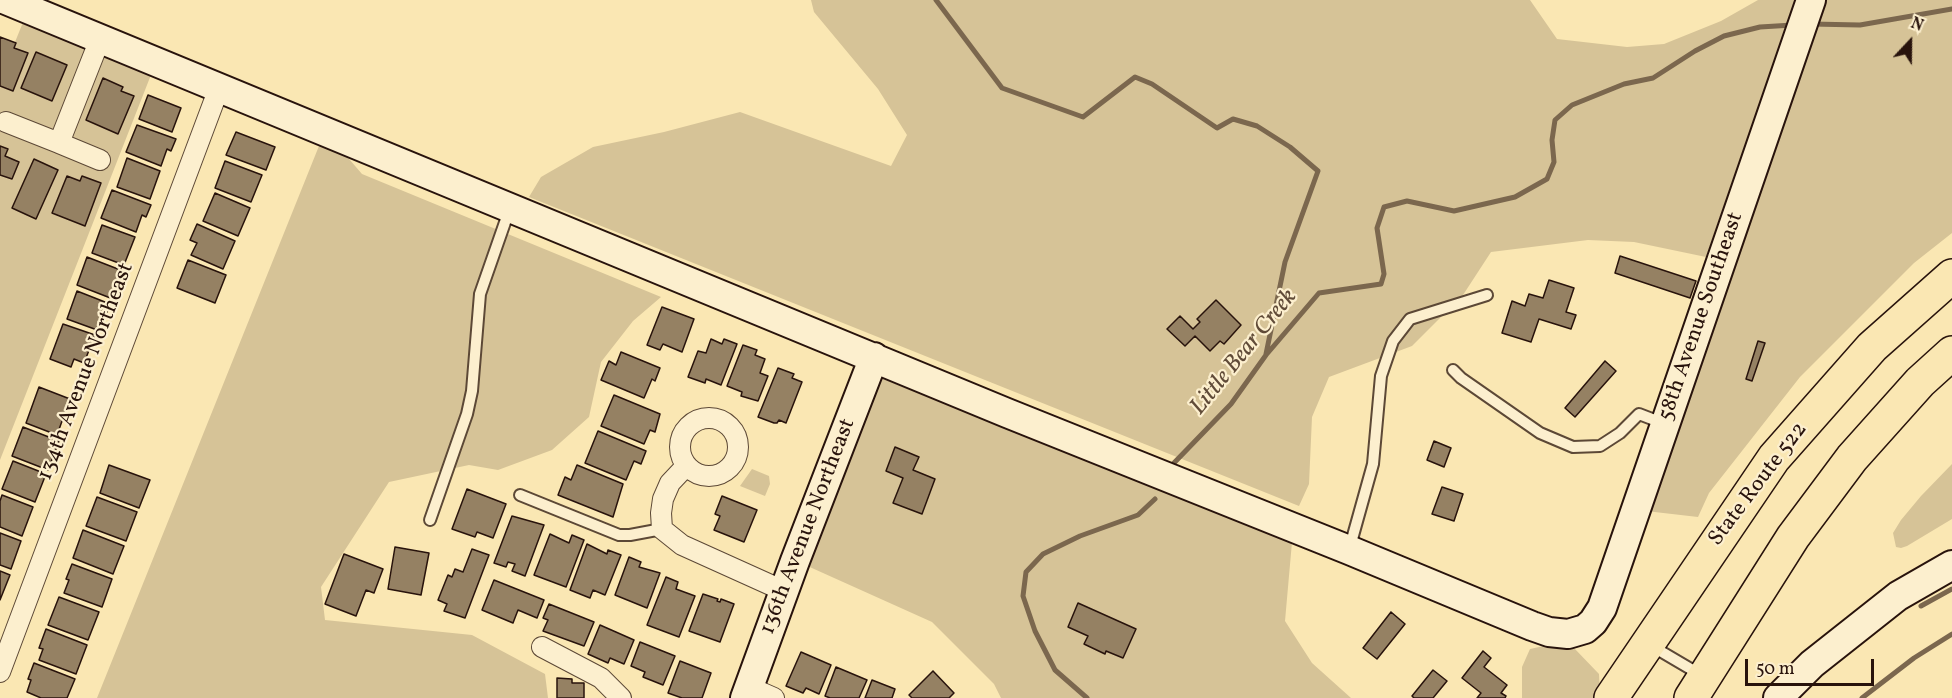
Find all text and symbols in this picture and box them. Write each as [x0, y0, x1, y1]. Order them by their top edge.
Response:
north arrow [1880, 12, 1940, 72]
text: N [1907, 13, 1926, 38]
street label: 58th Avenue Southeast [1654, 209, 1750, 425]
street label: 134th Avenue Northeast [33, 259, 141, 485]
water label: Little Bear Creek [1185, 284, 1305, 422]
street label: 136th Avenue Northeast [756, 415, 862, 639]
street label: State Route 522 [1704, 418, 1814, 552]
scale bar [1748, 647, 1877, 685]
text: 50 m [1756, 657, 1795, 682]

